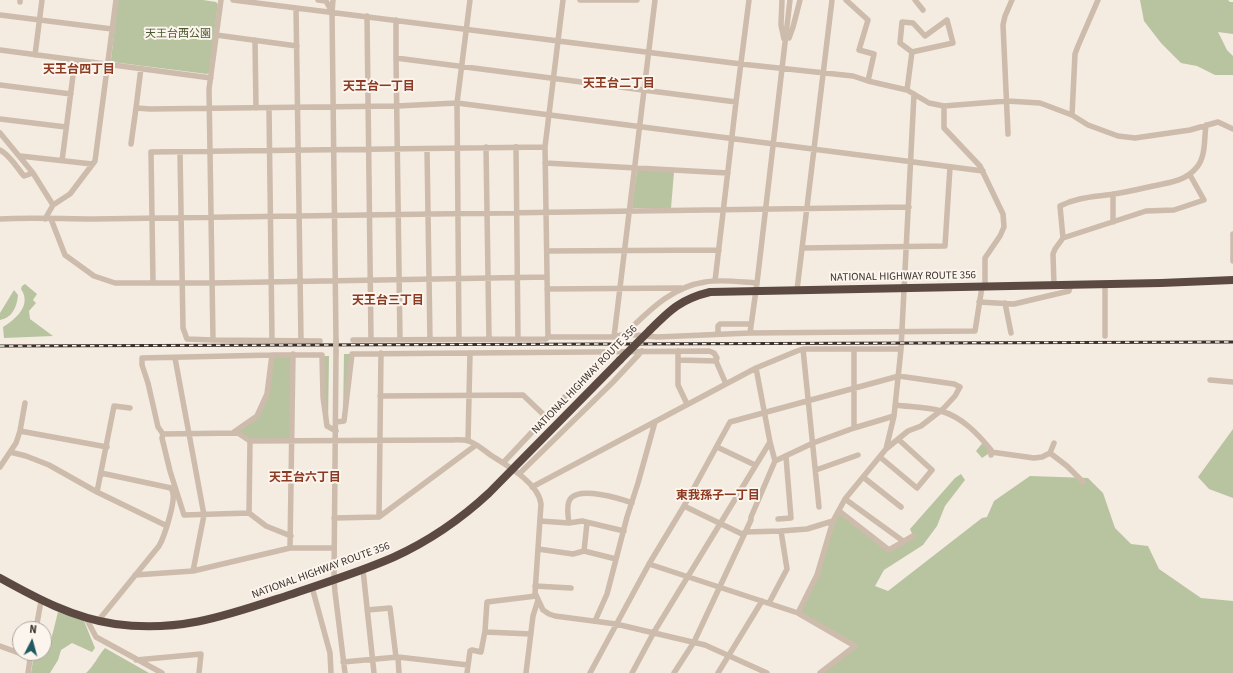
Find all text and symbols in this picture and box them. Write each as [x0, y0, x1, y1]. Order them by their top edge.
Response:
park label: 天王台西公園 [145, 28, 211, 42]
district label: 天王台四丁目 [43, 63, 115, 77]
district label: 天王台二丁目 [583, 77, 655, 91]
district label: 天王台一丁目 [343, 80, 415, 94]
street label: NATIONAL HIGHWAY ROUTE 356 [830, 269, 976, 285]
district label: 天王台三丁目 [352, 294, 424, 308]
street label: NATIONAL HIGHWAY ROUTE 356 [530, 323, 640, 437]
district label: 天王台六丁目 [269, 471, 341, 485]
district label: 東我孫子一丁目 [676, 489, 760, 503]
street label: NATIONAL HIGHWAY ROUTE 356 [250, 540, 392, 602]
north arrow [12, 621, 52, 661]
text: N [29, 622, 38, 637]

